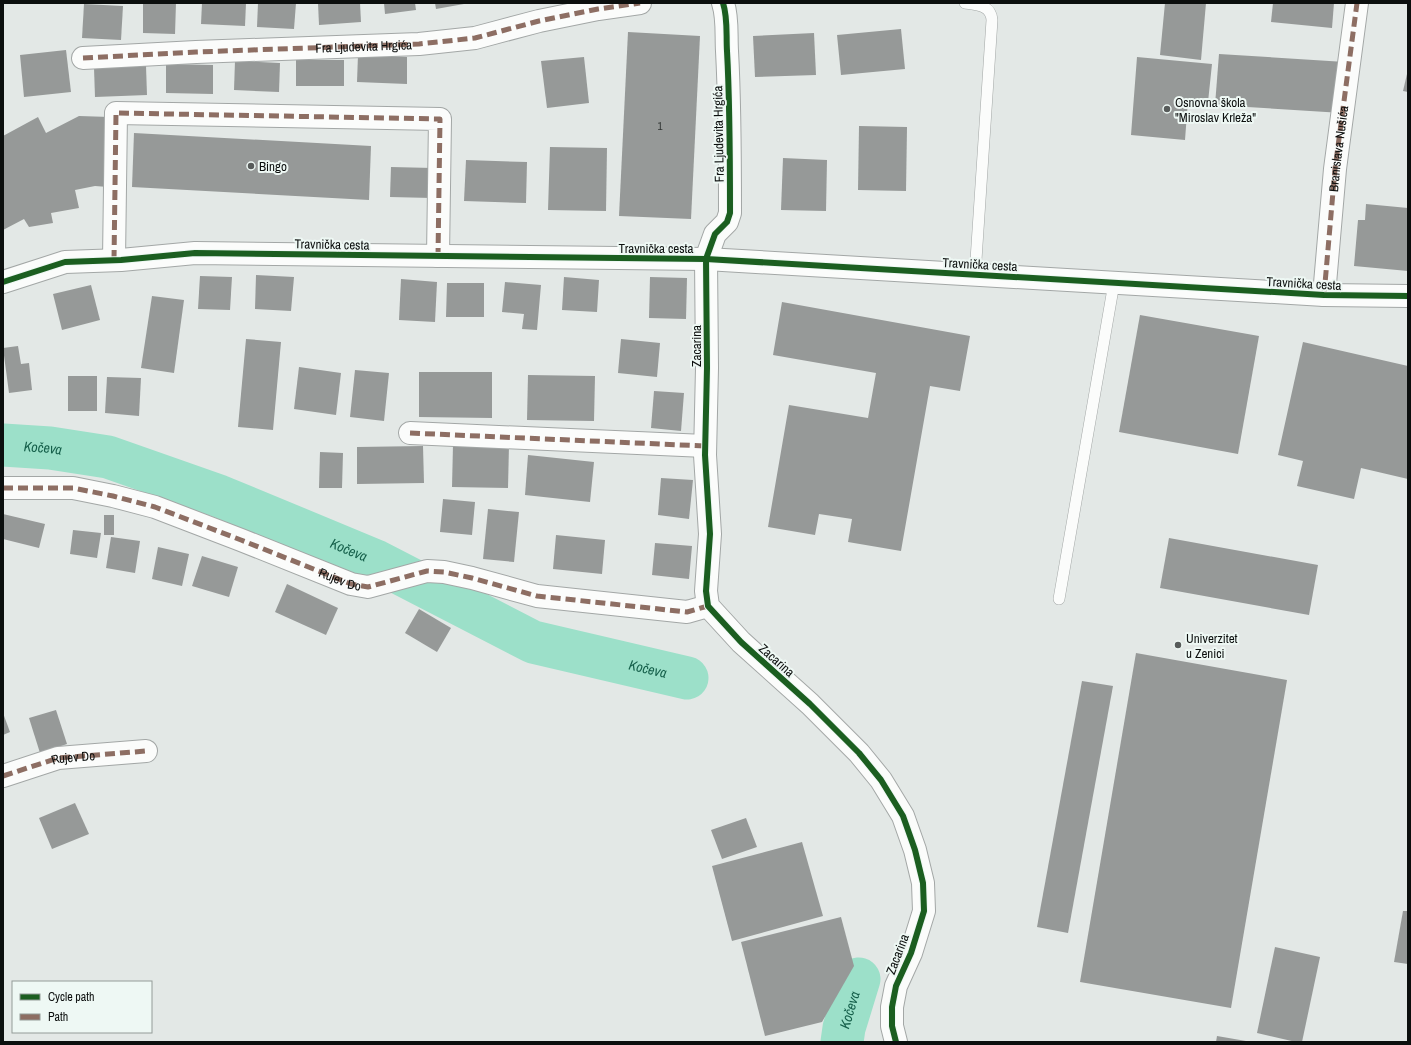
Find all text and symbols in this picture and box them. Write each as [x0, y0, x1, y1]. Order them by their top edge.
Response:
street label: Fra Ljudevita Hrgića [315, 36, 412, 57]
street label: Fra Ljudevita Hrgića [709, 85, 728, 182]
place label: Osnovna škola "Miroslav Krleža" [1175, 94, 1256, 126]
marker: Osnovna škola "Miroslav Krleža" [1162, 104, 1172, 114]
street label: Branislava Nušića [1325, 105, 1352, 193]
house number: 1 [657, 119, 663, 133]
place label: Bingo [259, 158, 287, 175]
marker: Bingo [246, 161, 256, 171]
street label: Travnička cesta [294, 235, 370, 254]
street label: Travnička cesta [619, 240, 693, 257]
street label: Travnička cesta [942, 254, 1018, 275]
street label: Travnička cesta [1266, 273, 1342, 294]
street label: Zacarina [688, 325, 705, 367]
water label: Kočeva [23, 437, 63, 459]
water label: Kočeva [328, 534, 370, 565]
street label: Rujev Do [316, 564, 362, 595]
place label: Univerzitet u Zenici [1186, 630, 1238, 662]
street label: Zacarina [755, 640, 798, 681]
marker: Univerzitet u Zenici [1173, 640, 1183, 650]
water label: Kočeva [627, 656, 669, 682]
street label: Rujev Do [49, 747, 96, 769]
street label: Zacarina [882, 931, 913, 977]
legend [12, 981, 152, 1033]
text: Cycle path [48, 989, 95, 1005]
water label: Kočeva [835, 989, 864, 1031]
text: Path [48, 1009, 68, 1025]

